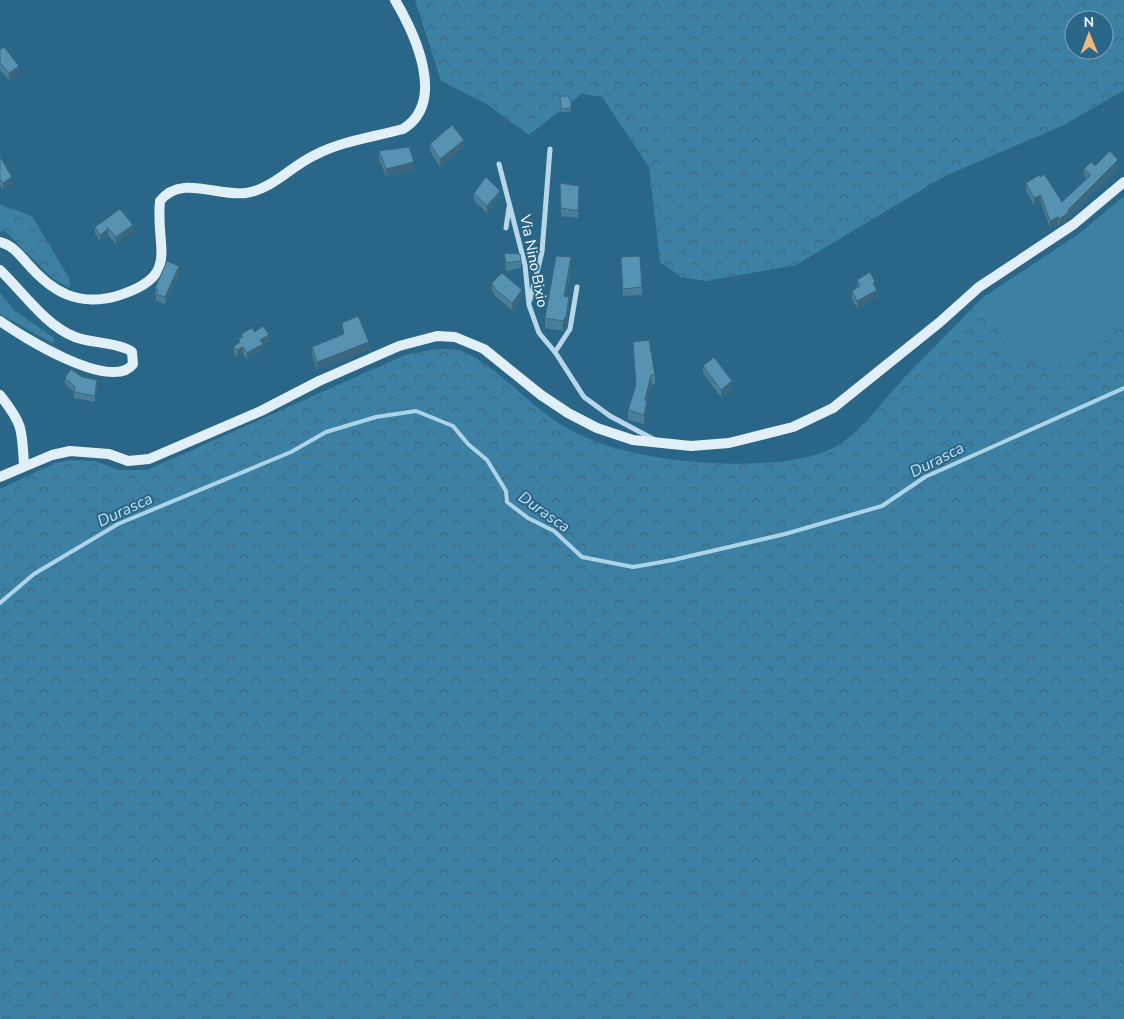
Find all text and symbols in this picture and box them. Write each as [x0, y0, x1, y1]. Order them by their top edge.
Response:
north arrow [1064, 10, 1114, 60]
text: N [1083, 13, 1094, 32]
street label: Via Nino Bixio [515, 212, 553, 309]
water label: Durasca [906, 437, 968, 483]
water label: Durasca [514, 486, 574, 538]
water label: Durasca [94, 488, 156, 532]

